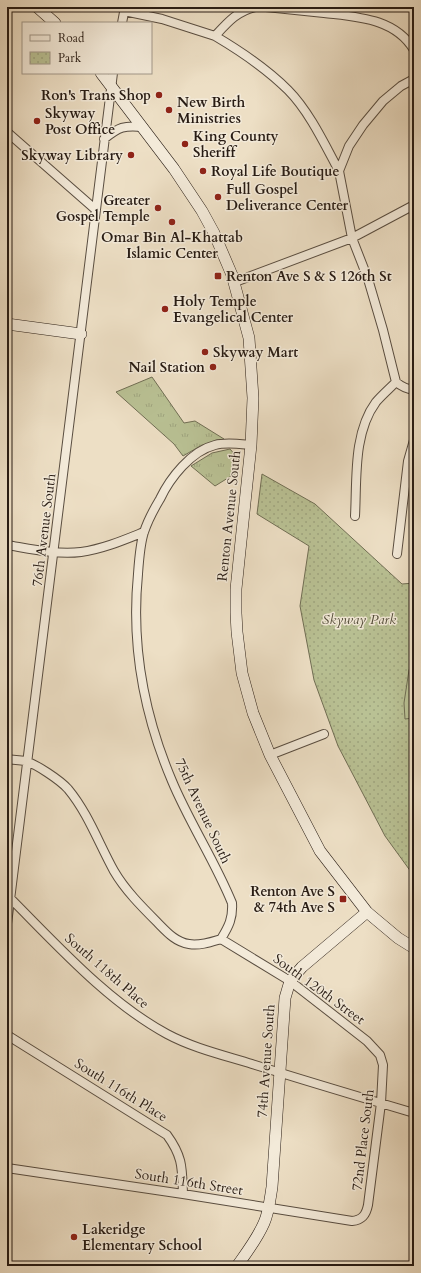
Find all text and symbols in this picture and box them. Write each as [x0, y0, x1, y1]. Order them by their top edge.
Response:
legend [22, 22, 152, 74]
text: Road [58, 30, 85, 46]
text: Park [58, 50, 82, 66]
place label: Ron's Trans Shop [41, 86, 151, 105]
marker: Ron's Trans Shop [154, 90, 164, 100]
place label: New Birth Ministries [177, 93, 245, 128]
place label: Skyway Post Office [45, 104, 115, 139]
marker: New Birth Ministries [164, 105, 174, 115]
marker: Skyway Post Office [32, 116, 42, 126]
place label: King County Sheriff [193, 127, 279, 162]
marker: King County Sheriff [180, 139, 190, 149]
place label: Skyway Library [21, 146, 123, 165]
marker: Skyway Library [126, 150, 136, 160]
place label: Royal Life Boutique [211, 162, 340, 181]
marker: Royal Life Boutique [198, 166, 208, 176]
place label: Full Gospel Deliverance Center [226, 180, 349, 215]
place label: Greater Gospel Temple [56, 191, 150, 226]
marker: Full Gospel Deliverance Center [213, 192, 223, 202]
marker: Greater Gospel Temple [153, 203, 163, 213]
marker: Omar Bin Al-Khattab Islamic Center [167, 217, 177, 227]
place label: Omar Bin Al-Khattab Islamic Center [101, 228, 243, 263]
place label: Renton Ave S & S 126th St [226, 267, 392, 286]
marker: Renton Ave S & S 126th St [213, 271, 223, 281]
place label: Holy Temple Evangelical Center [173, 292, 294, 327]
marker: Holy Temple Evangelical Center [160, 304, 170, 314]
place label: Skyway Mart [213, 343, 298, 362]
marker: Skyway Mart [200, 347, 210, 357]
place label: Nail Station [128, 358, 205, 377]
marker: Nail Station [208, 362, 218, 372]
street label: Renton Avenue South [213, 449, 245, 582]
street label: 76th Avenue South [28, 472, 60, 588]
park label: Skyway Park [322, 610, 396, 629]
street label: 75th Avenue South [170, 755, 236, 867]
place label: Renton Ave S & 74th Ave S [250, 882, 335, 917]
marker: Renton Ave S & 74th Ave S [338, 894, 348, 904]
street label: South 118th Place [61, 929, 153, 1013]
street label: South 120th Street [269, 949, 369, 1029]
street label: 74th Avenue South [253, 1003, 279, 1118]
street label: South 116th Place [71, 1054, 171, 1126]
street label: 72nd Place South [347, 1088, 379, 1192]
street label: South 116th Street [134, 1164, 245, 1200]
place label: Lakeridge Elementary School [82, 1220, 202, 1255]
marker: Lakeridge Elementary School [69, 1232, 79, 1242]

